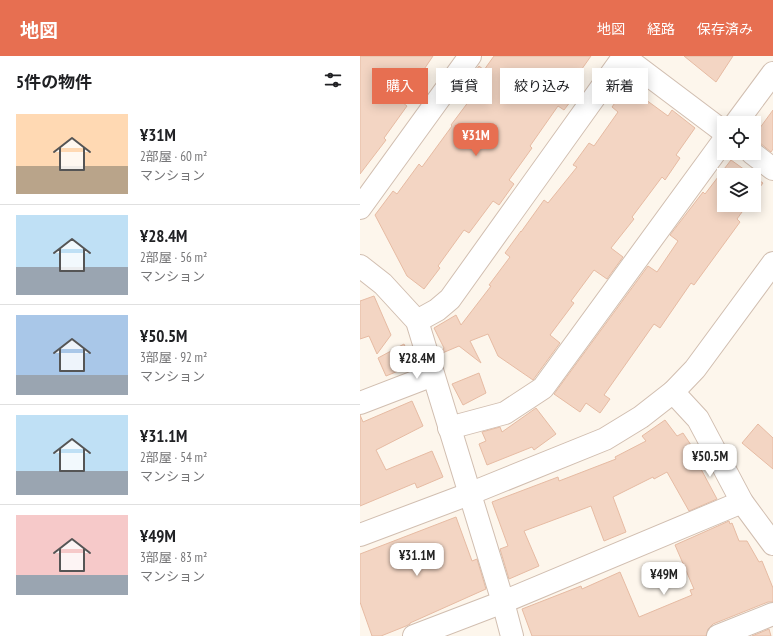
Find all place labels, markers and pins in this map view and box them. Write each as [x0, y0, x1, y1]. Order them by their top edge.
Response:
pin: ¥31M [452, 123, 500, 157]
pin: ¥28.4M [384, 346, 450, 380]
pin: ¥50.5M [677, 444, 743, 478]
pin: ¥31.1M [384, 543, 450, 577]
pin: ¥49M [640, 562, 688, 596]

